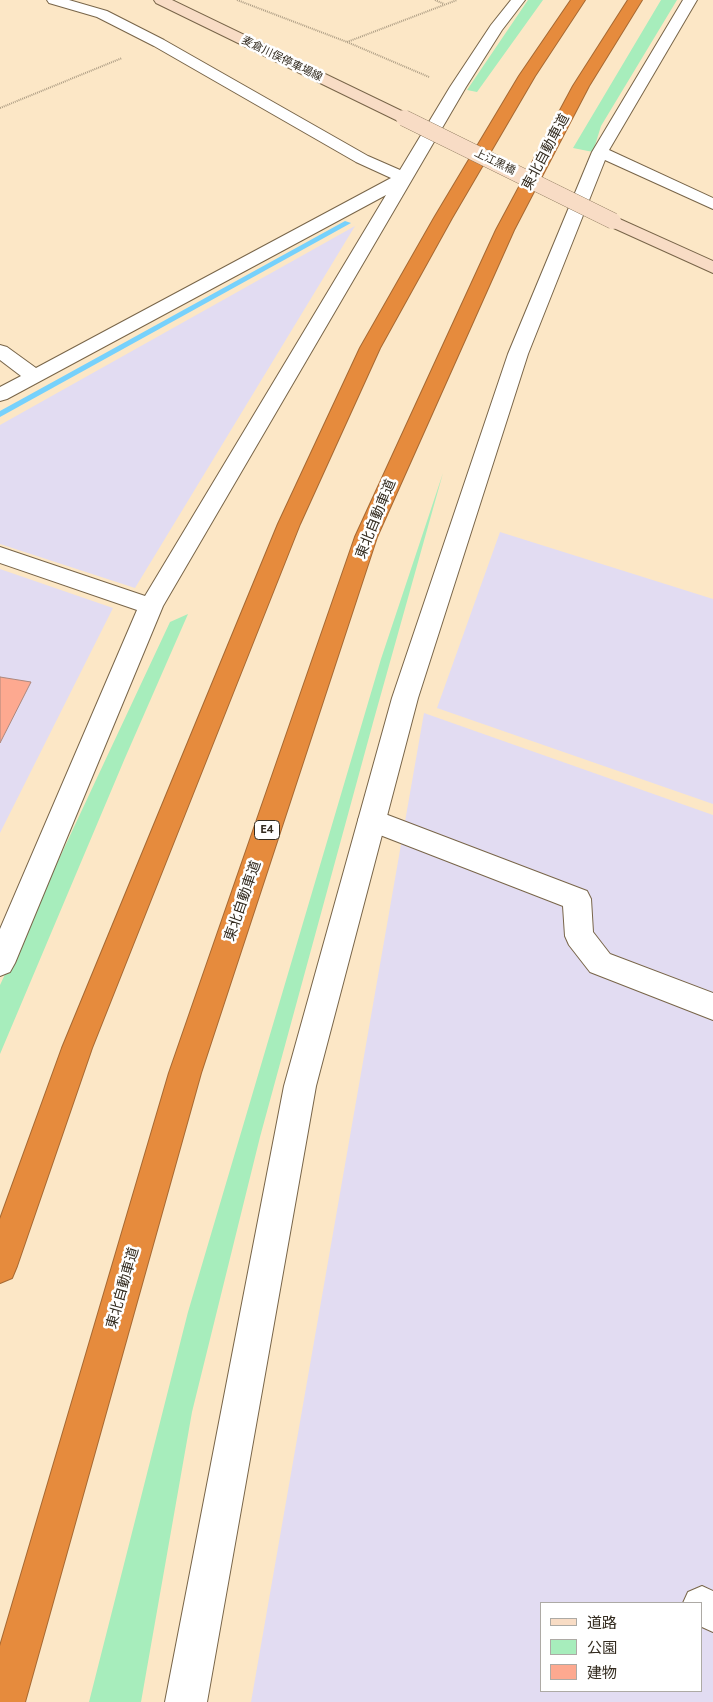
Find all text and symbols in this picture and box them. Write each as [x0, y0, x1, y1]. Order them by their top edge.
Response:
street label: 麦倉川俣停車場線 [240, 34, 324, 84]
street label: 東北自動車道 [519, 111, 573, 193]
street label: 上江黒橋 [472, 146, 518, 178]
street label: 東北自動車道 [352, 477, 400, 561]
road number: E4 [254, 820, 280, 840]
street label: 東北自動車道 [221, 859, 265, 943]
street label: 東北自動車道 [103, 1245, 143, 1331]
legend [540, 1602, 703, 1692]
text: 道路 [587, 1613, 617, 1632]
text: 公園 [587, 1638, 617, 1657]
text: 建物 [587, 1663, 617, 1682]

